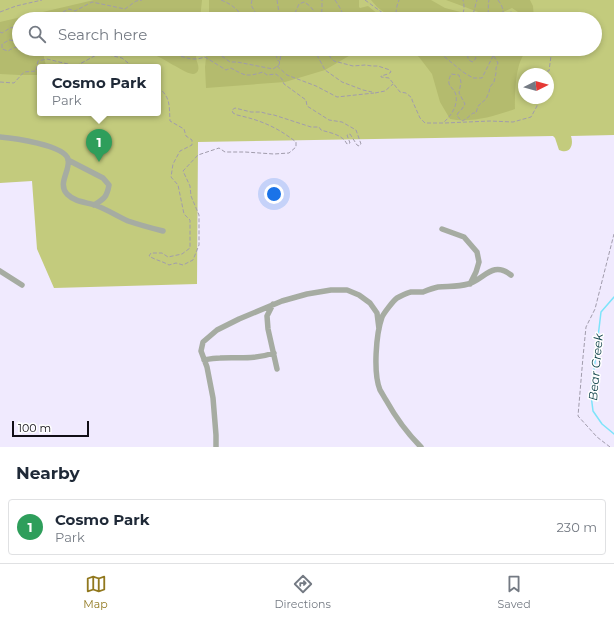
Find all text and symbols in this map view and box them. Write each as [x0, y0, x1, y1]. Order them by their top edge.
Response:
search box [12, 12, 602, 56]
icon: search [26, 23, 48, 45]
text: Search here [58, 25, 147, 44]
popup [37, 64, 161, 116]
north arrow [518, 68, 554, 104]
text: Cosmo Park [52, 73, 146, 92]
text: Park [52, 92, 81, 108]
pin: 1 [86, 129, 112, 162]
your location [264, 184, 284, 204]
water label: Bear Creek [585, 332, 606, 401]
scale bar [12, 419, 89, 438]
text: 100 m [18, 421, 51, 435]
text: Nearby [16, 463, 80, 483]
text: Cosmo Park [55, 510, 149, 529]
text: 1 [27, 519, 33, 535]
text: 230 m [556, 519, 597, 535]
text: Park [55, 529, 85, 545]
tab: Map [83, 573, 108, 611]
tab: Directions [275, 573, 331, 611]
tab: Saved [498, 573, 531, 611]

